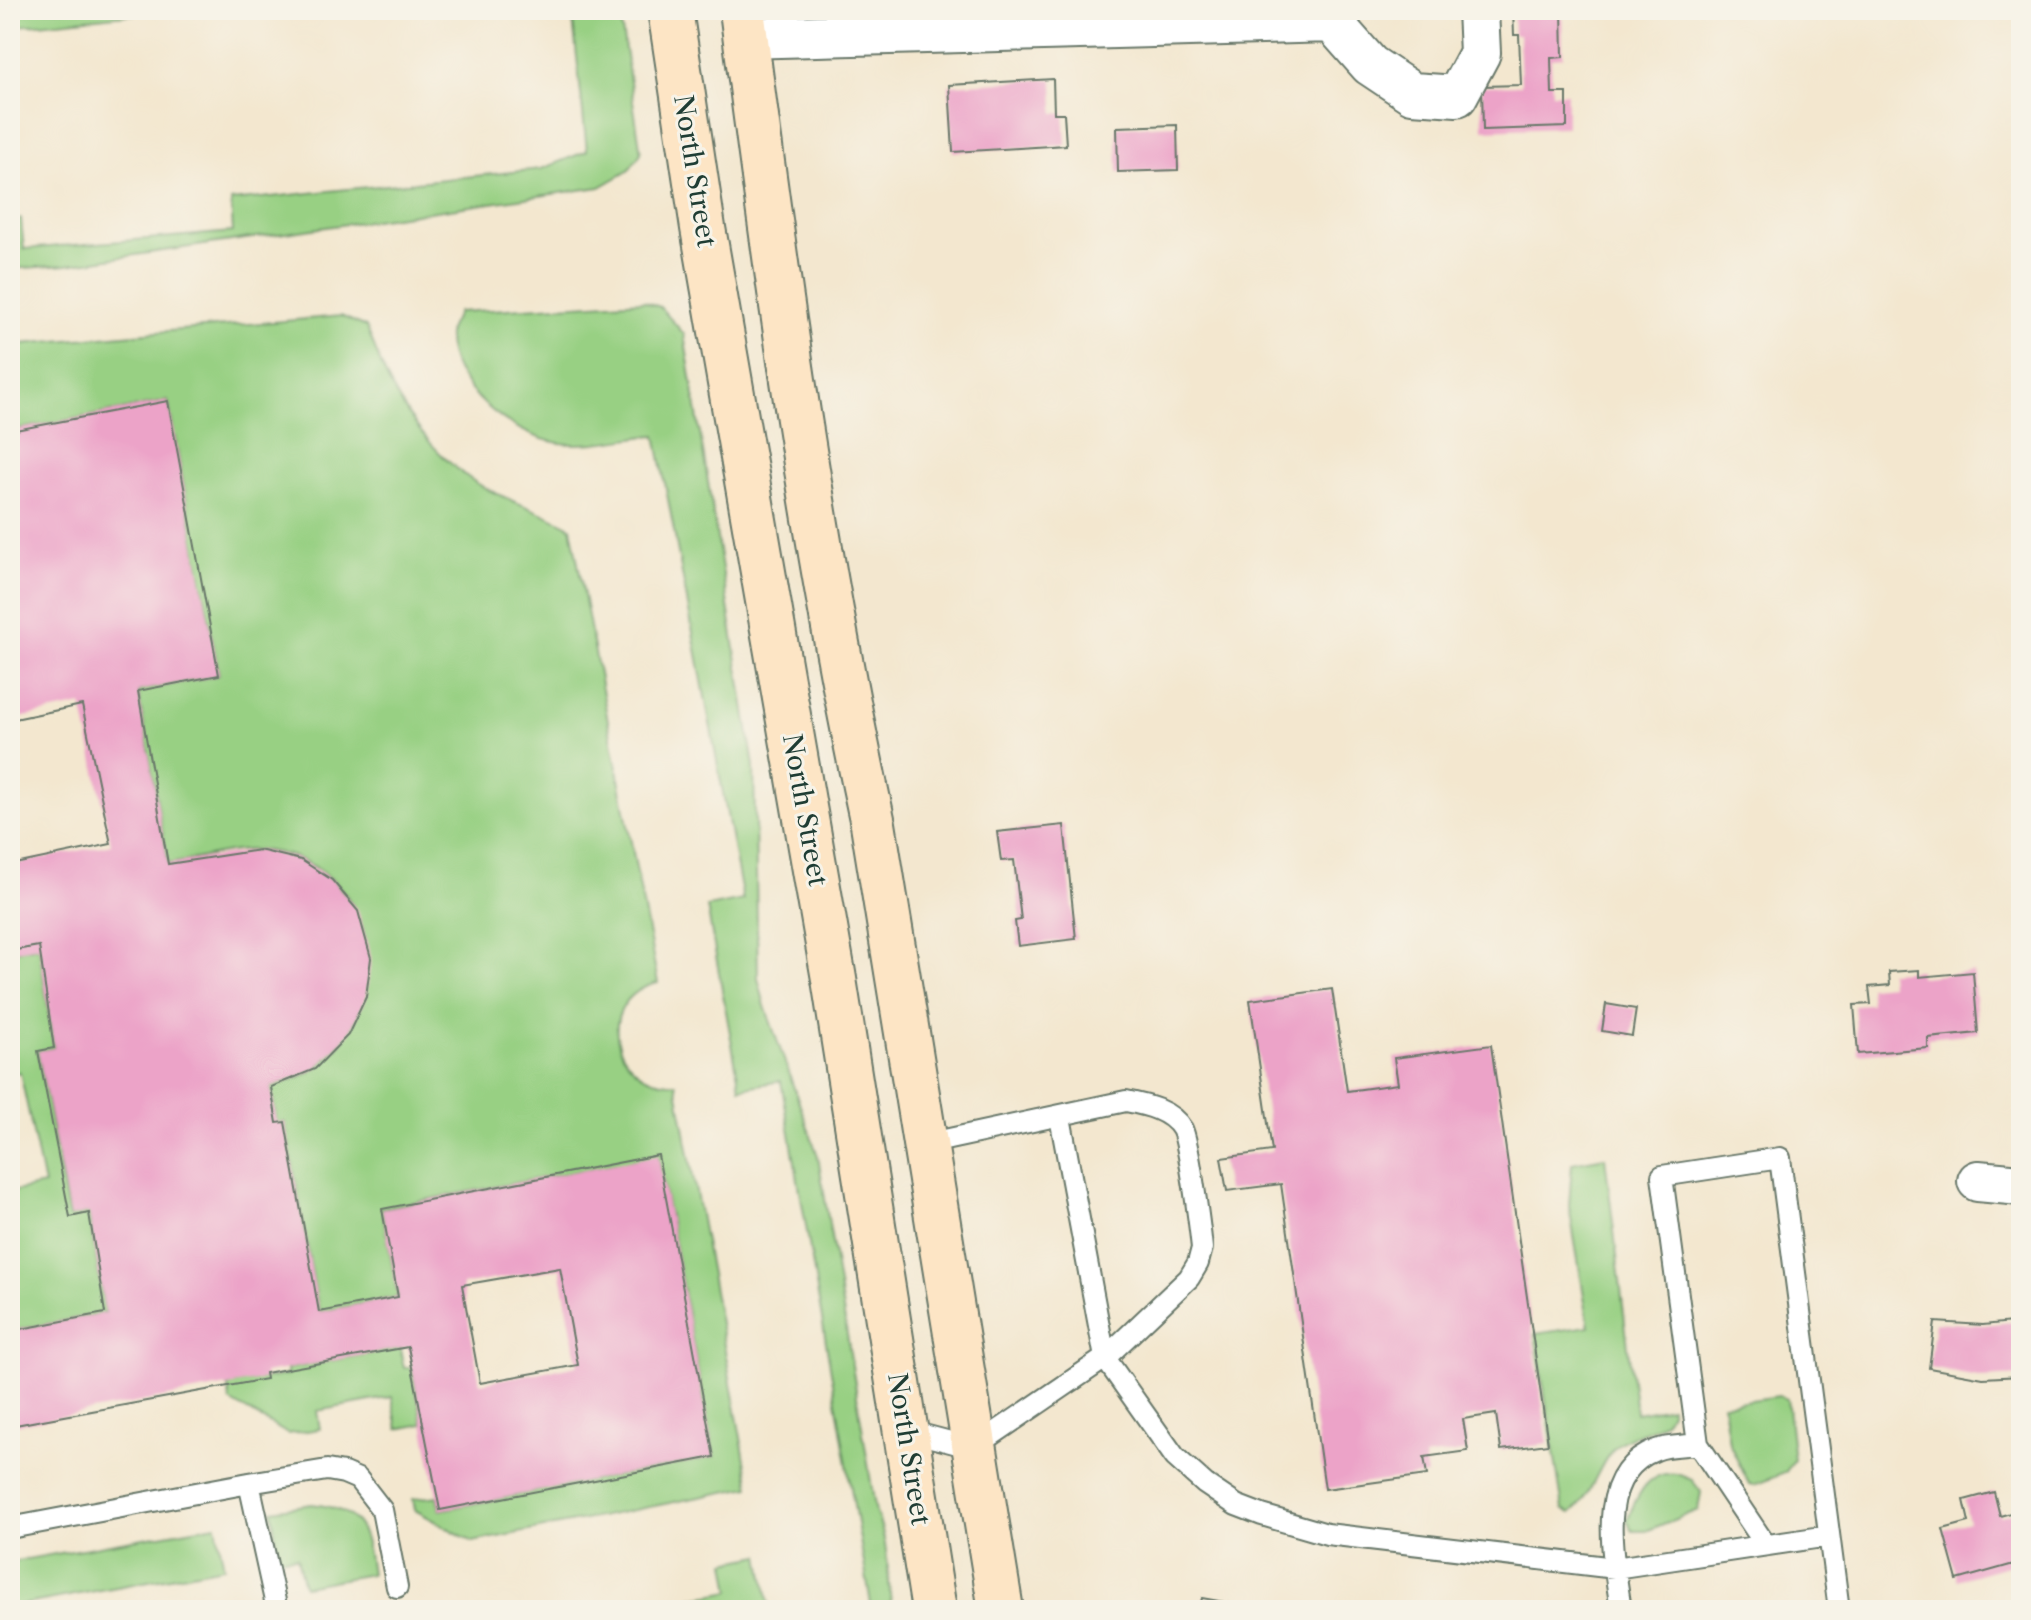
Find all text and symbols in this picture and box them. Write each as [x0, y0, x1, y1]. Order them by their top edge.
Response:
street label: North Street [667, 93, 723, 250]
street label: North Street [776, 731, 834, 889]
street label: North Street [881, 1371, 937, 1528]

